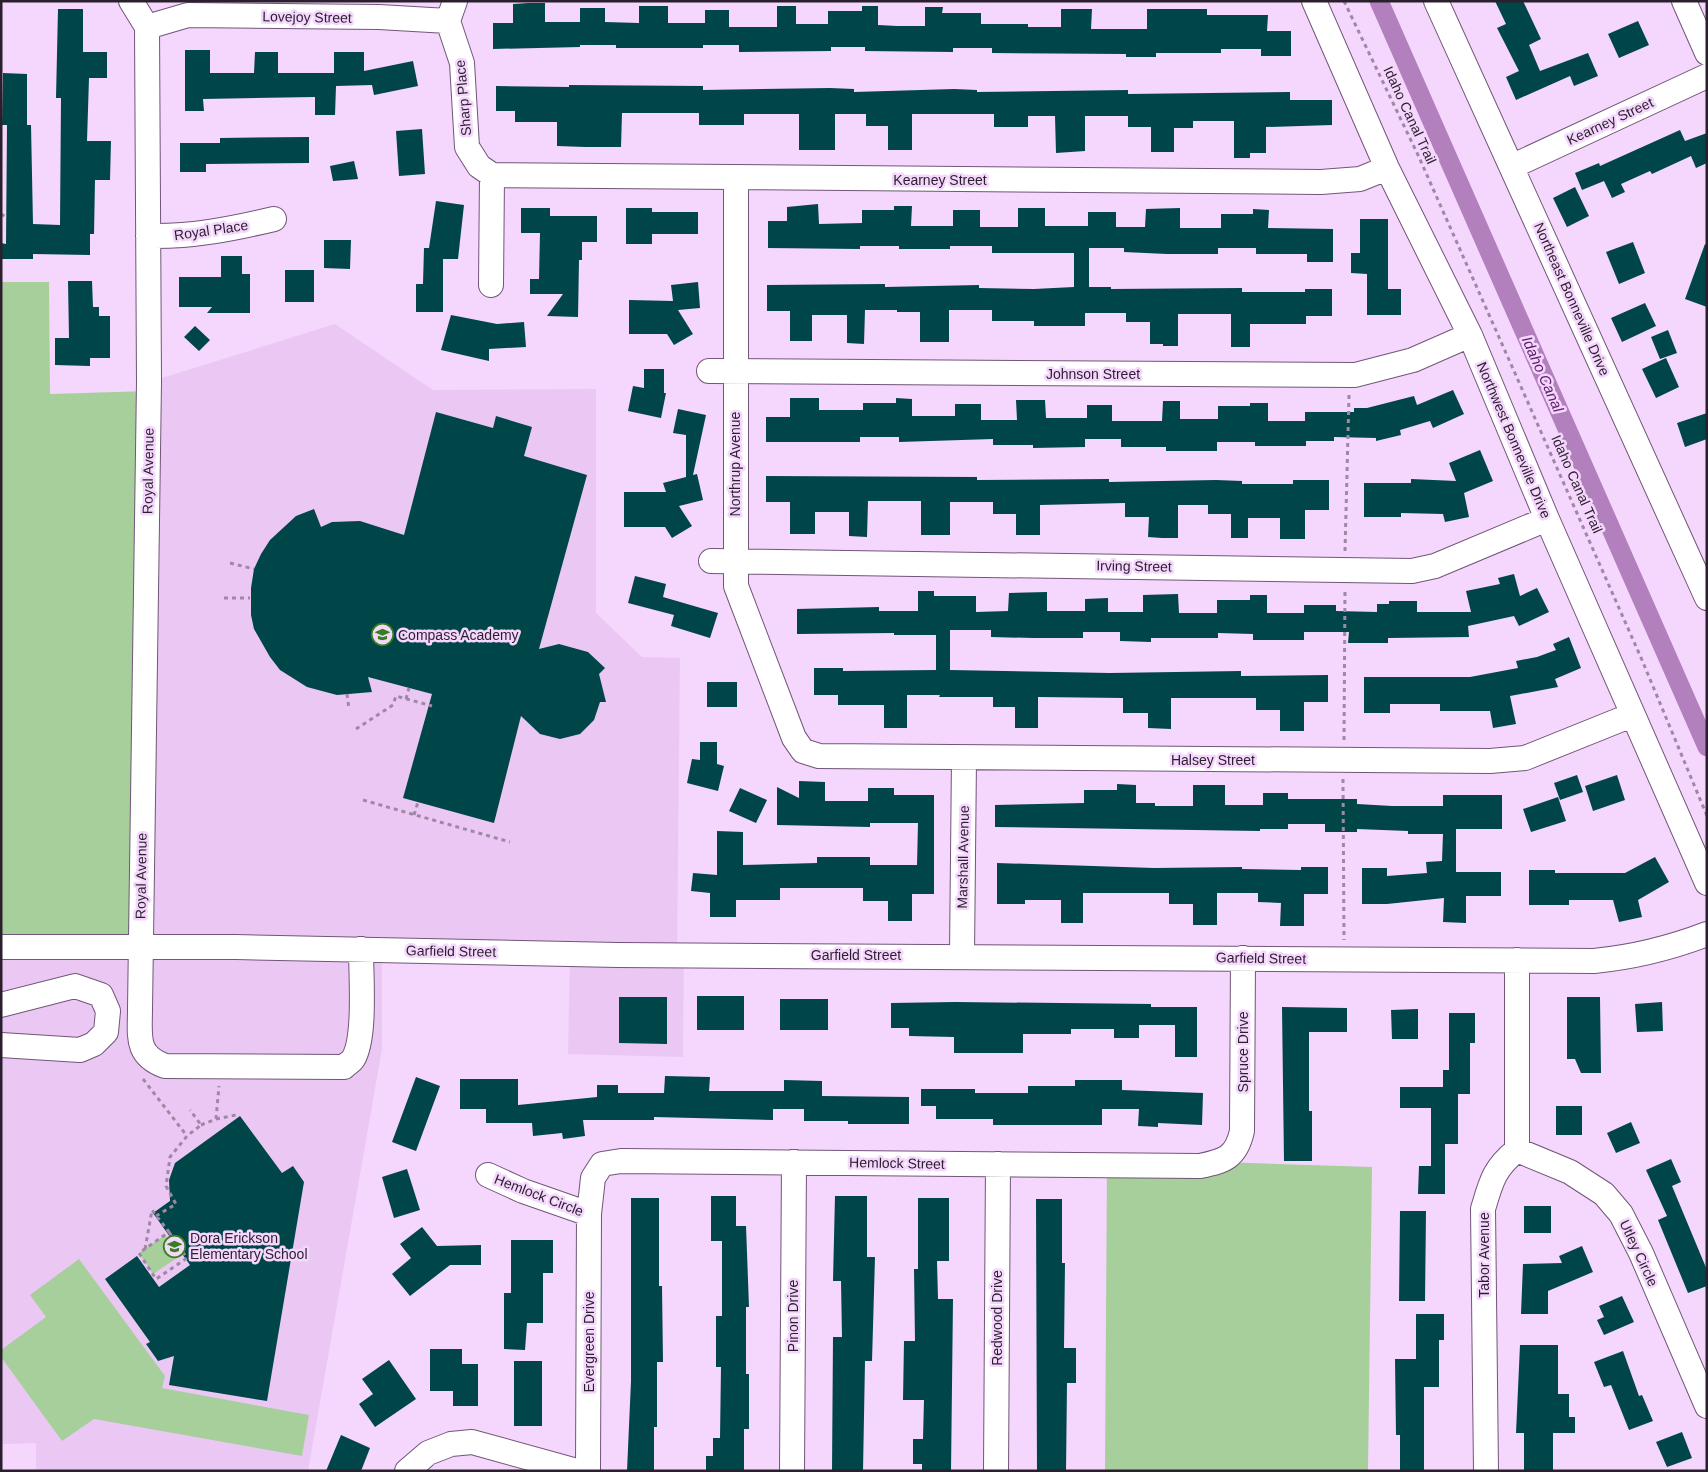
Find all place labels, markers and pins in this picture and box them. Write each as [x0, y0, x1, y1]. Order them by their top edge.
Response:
school or university icon: Compass Academy [370, 623, 394, 647]
place label: Compass Academy [398, 627, 519, 643]
place label: Dora Erickson Elementary School [190, 1230, 308, 1262]
school or university icon: Dora Erickson Elementary School [162, 1234, 186, 1258]

